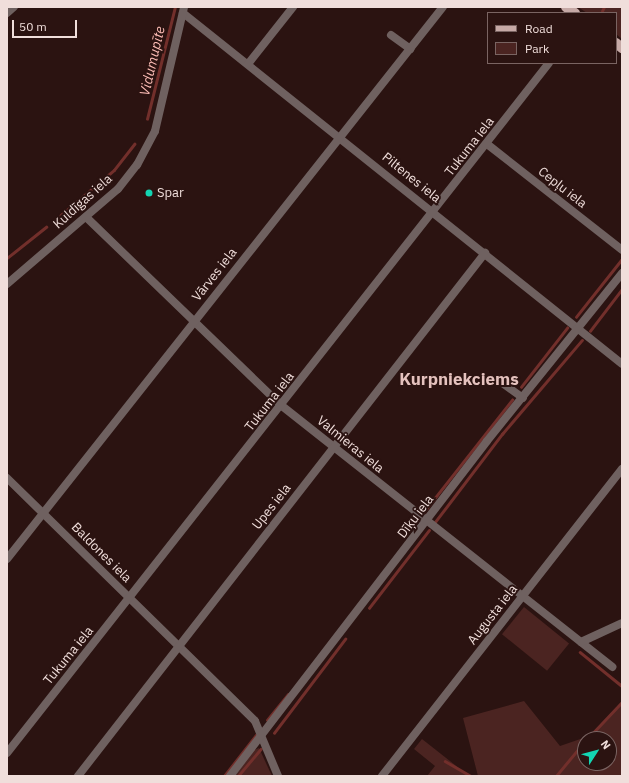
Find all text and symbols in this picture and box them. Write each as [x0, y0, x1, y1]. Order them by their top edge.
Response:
scale bar [14, 12, 79, 38]
legend [487, 12, 617, 64]
text: 50 m [19, 19, 47, 34]
text: Road [525, 21, 553, 36]
water label: Vidumupīte [136, 25, 168, 97]
text: Park [525, 41, 549, 56]
street label: Tukuma iela [442, 114, 498, 180]
street label: Piltenes iela [378, 150, 444, 206]
street label: Cepļu iela [535, 164, 589, 212]
street label: Kuldīgas iela [50, 171, 116, 233]
place label: Spar [157, 185, 184, 201]
marker: Spar [144, 188, 154, 198]
street label: Vārves iela [189, 245, 241, 305]
street label: Tukuma iela [242, 369, 298, 435]
district label: Kurpniekciems [399, 370, 519, 390]
street label: Valmieras iela [313, 413, 387, 477]
street label: Upes iela [249, 481, 295, 533]
street label: Dīķu iela [395, 492, 437, 542]
street label: Baldones iela [68, 520, 134, 586]
street label: Augusta iela [465, 582, 521, 648]
street label: Tukuma iela [41, 624, 97, 688]
north arrow [577, 731, 617, 771]
text: N [598, 737, 614, 752]

